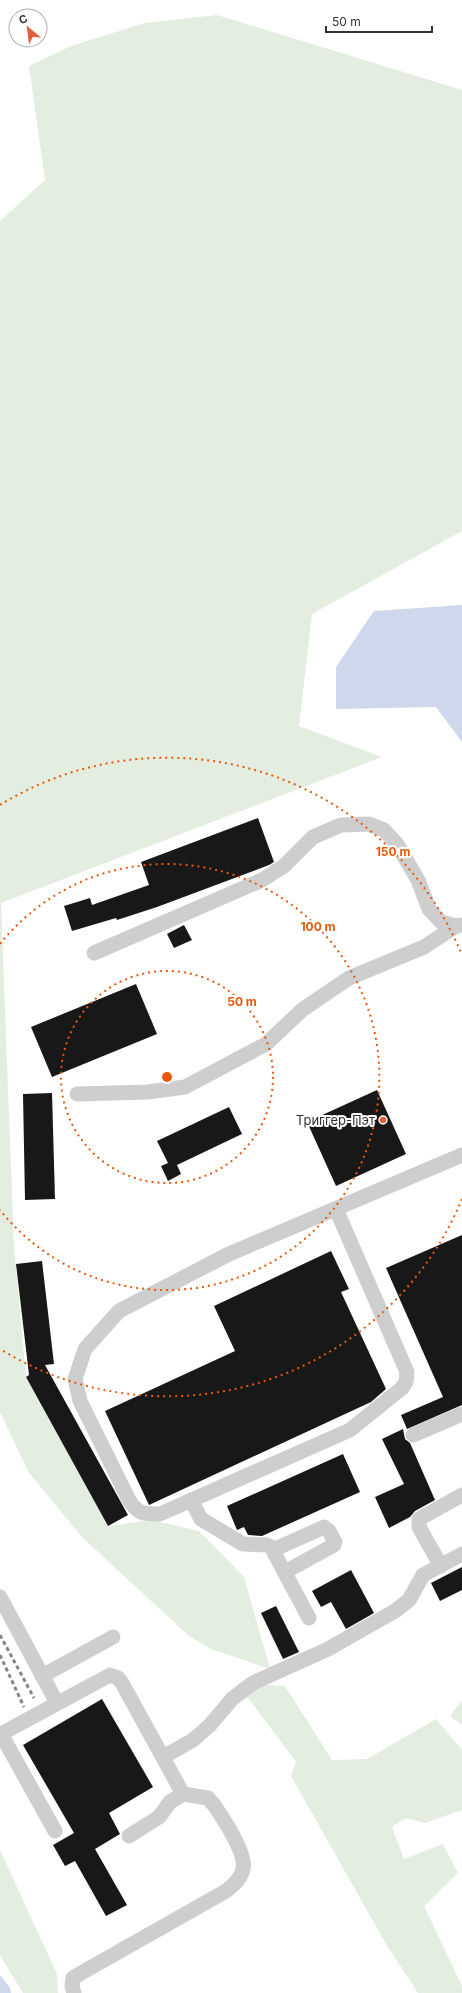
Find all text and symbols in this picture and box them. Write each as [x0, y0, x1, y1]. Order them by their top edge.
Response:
north arrow [8, 8, 48, 48]
scale bar [326, 8, 432, 34]
text: С [16, 11, 30, 27]
text: 50 m [332, 14, 361, 29]
text: 150 m [376, 844, 410, 859]
text: 100 m [300, 919, 336, 934]
text: 50 m [227, 994, 257, 1009]
centre of rings [160, 1070, 174, 1084]
place label: Триггер-Пэт [296, 1112, 375, 1128]
marker: Триггер-Пэт [378, 1115, 388, 1125]

